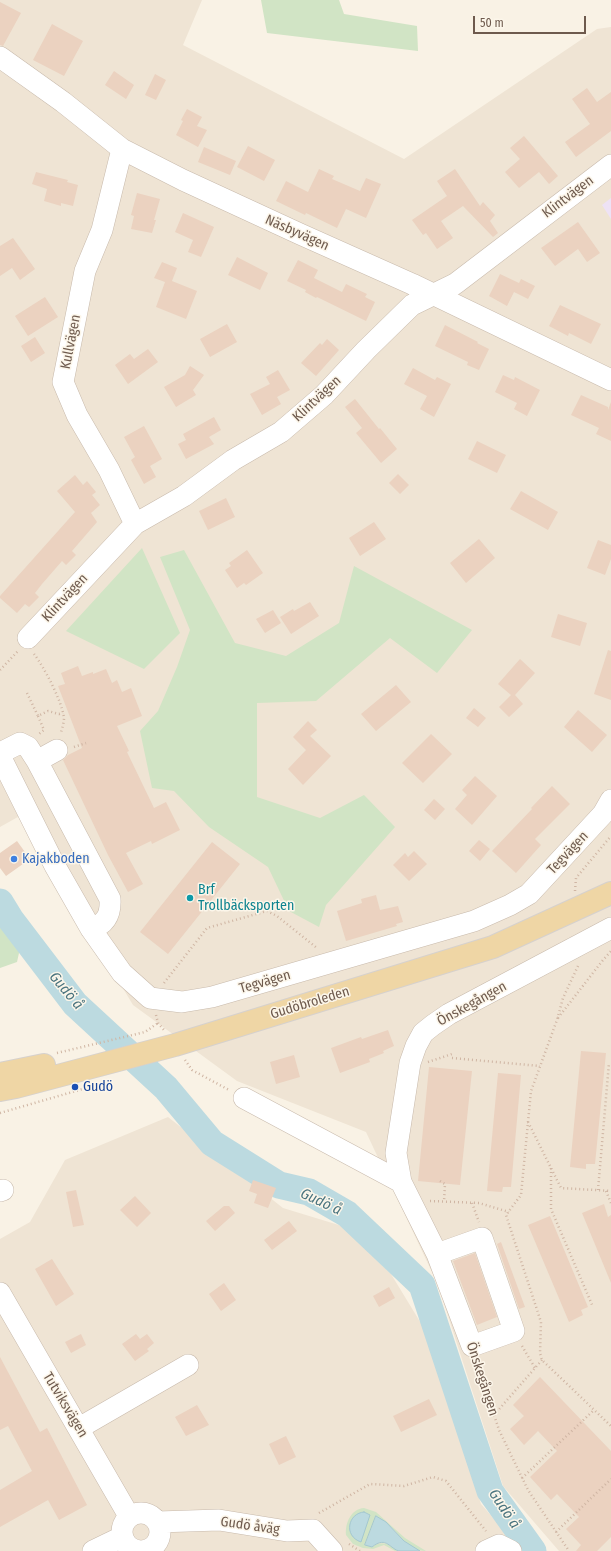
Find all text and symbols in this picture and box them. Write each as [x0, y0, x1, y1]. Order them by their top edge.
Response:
scale bar [475, 8, 588, 34]
text: 50 m [480, 16, 504, 30]
street label: Klintvägen [539, 172, 597, 222]
street label: Näsbyvägen [262, 211, 332, 255]
street label: Kullvägen [57, 313, 85, 371]
street label: Klintvägen [289, 372, 345, 426]
street label: Klintvägen [38, 570, 92, 626]
street label: Tegvägen [544, 828, 592, 878]
place label: Kajakboden [22, 851, 90, 867]
marker: Kajakboden [9, 854, 19, 864]
place label: Brf Trollbäcksporten [198, 882, 294, 914]
marker: Brf Trollbäcksporten [185, 893, 195, 903]
street label: Tegvägen [237, 967, 293, 997]
water label: Gudö å [45, 969, 87, 1013]
street label: Önskegången [434, 978, 510, 1030]
street label: Gudöbroleden [268, 983, 352, 1023]
place label: Gudö [83, 1079, 113, 1095]
marker: Gudö [70, 1082, 80, 1092]
water label: Gudö å [298, 1185, 344, 1219]
street label: Önskegången [462, 1340, 502, 1418]
street label: Tutviksvägen [39, 1369, 91, 1441]
water label: Gudö å [484, 1486, 524, 1532]
street label: Gudö åväg [219, 1514, 281, 1538]

